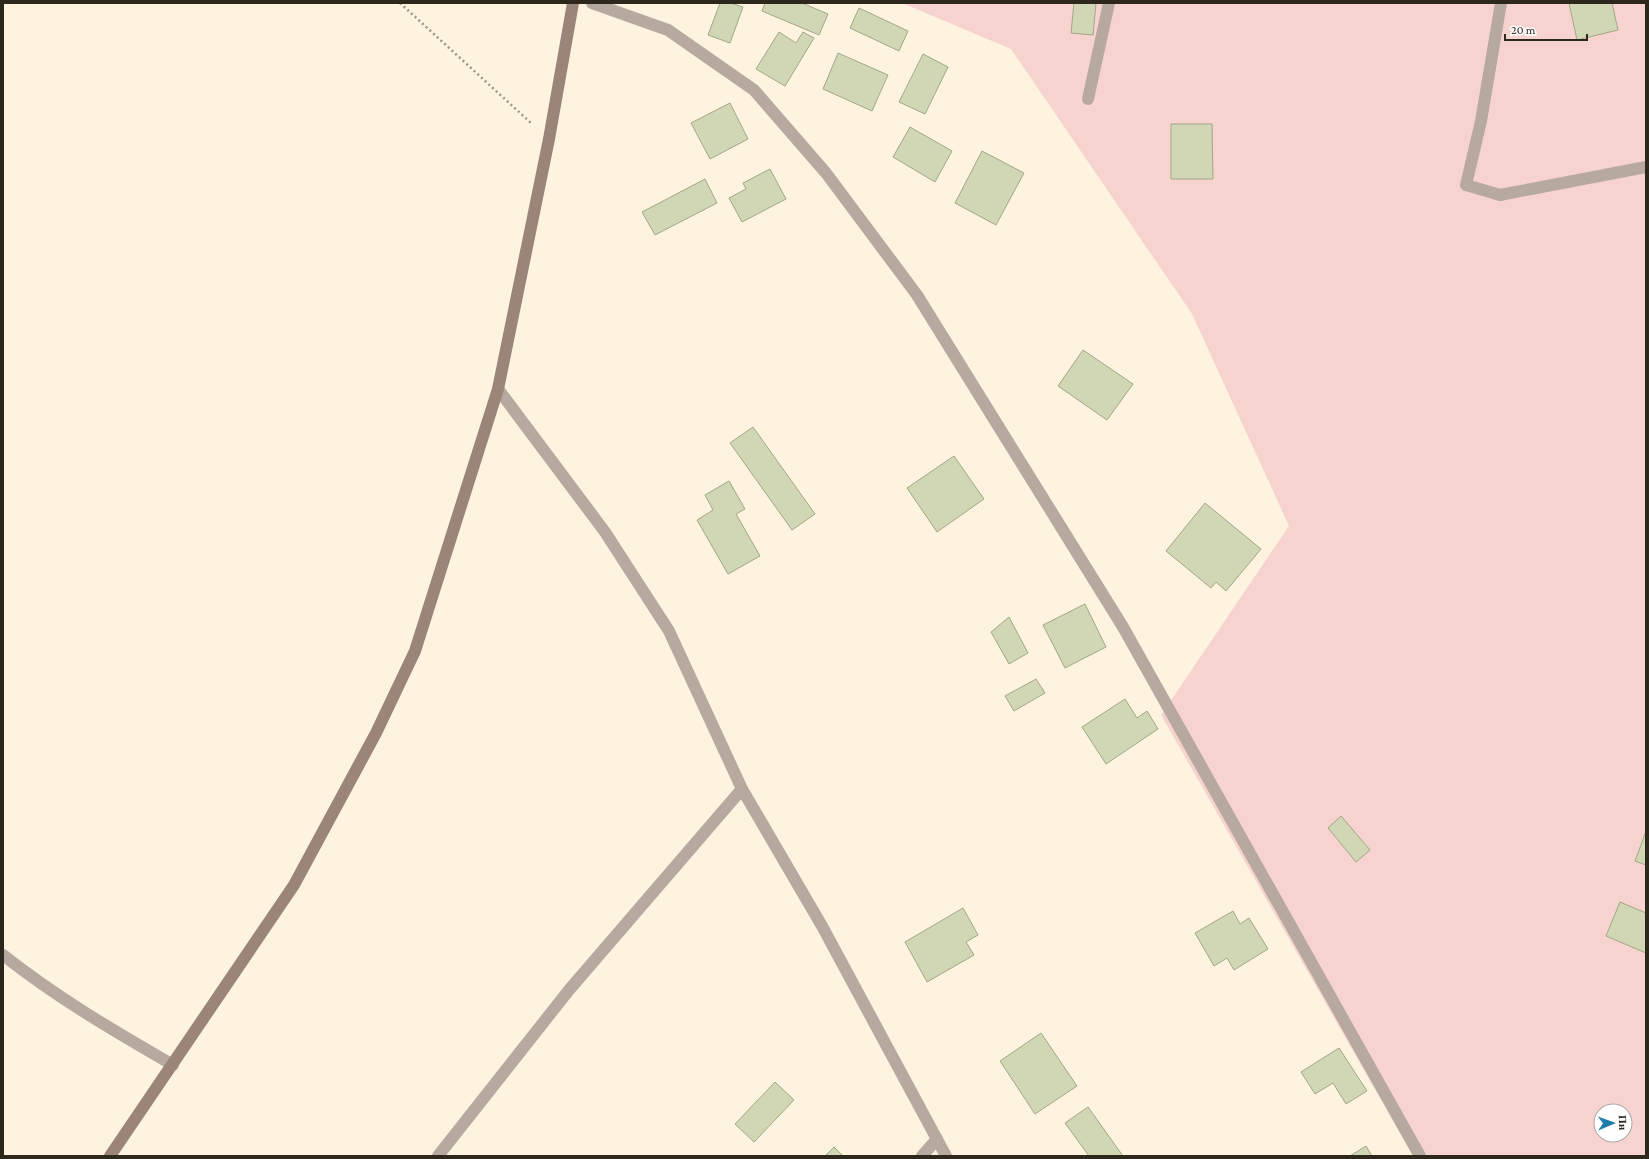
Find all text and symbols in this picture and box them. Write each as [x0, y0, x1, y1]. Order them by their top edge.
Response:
scale bar [1505, 16, 1587, 42]
text: 20 m [1511, 23, 1536, 37]
north arrow [1593, 1103, 1633, 1143]
text: Пн [1617, 1115, 1629, 1131]

